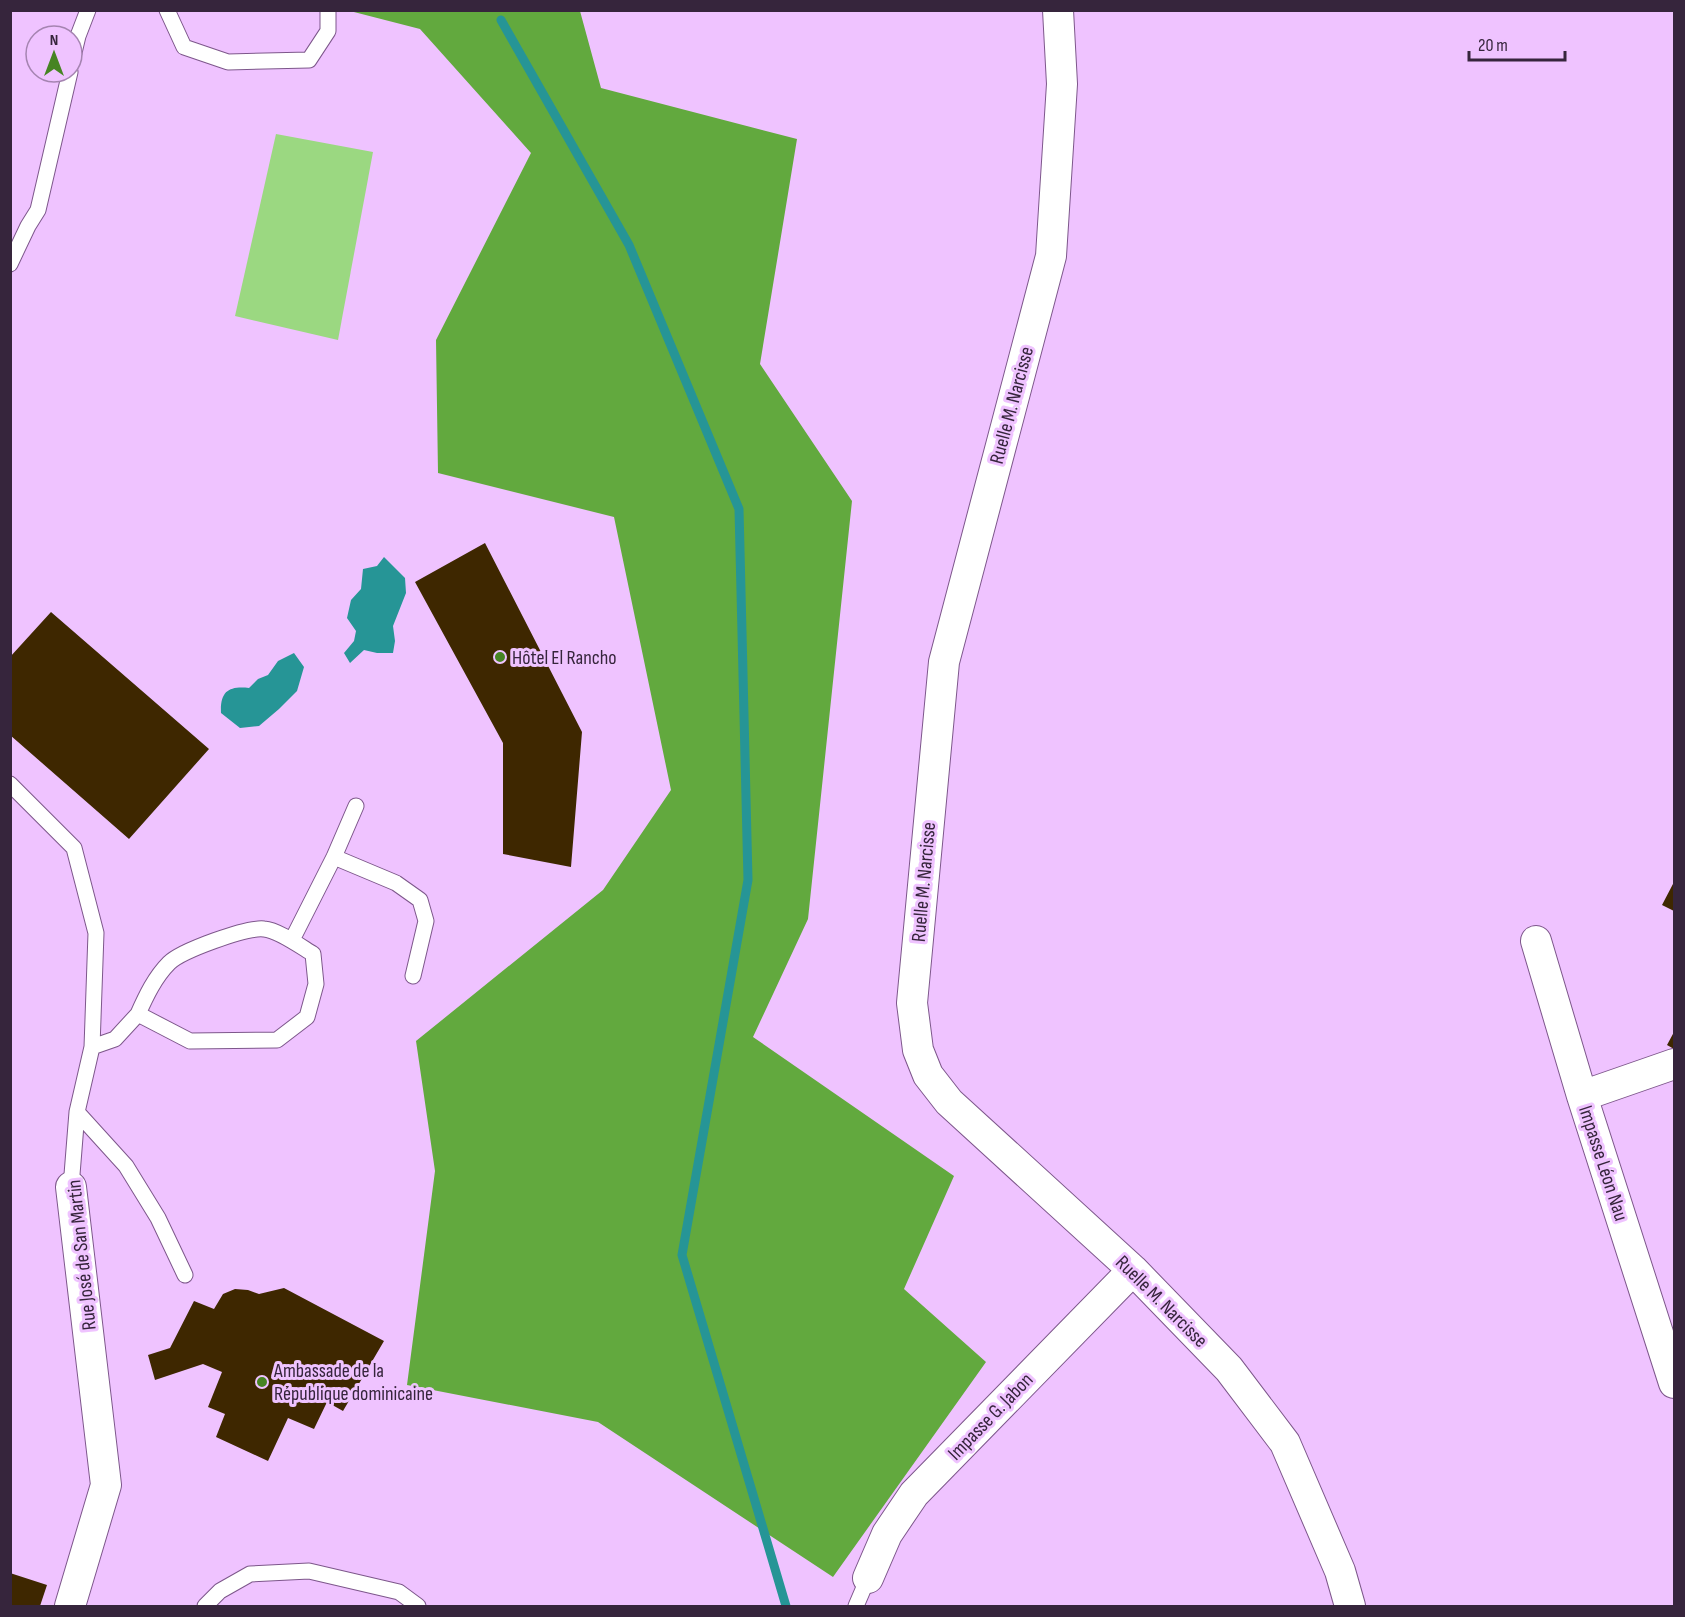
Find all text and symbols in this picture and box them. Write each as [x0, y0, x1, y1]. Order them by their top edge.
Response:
north arrow [24, 24, 84, 84]
scale bar [1469, 24, 1565, 62]
text: N [50, 31, 58, 50]
text: 20 m [1478, 35, 1508, 56]
street label: Ruelle M. Narcisse [985, 344, 1039, 467]
place label: Hôtel El Rancho [512, 646, 617, 670]
marker: Hôtel El Rancho [493, 650, 507, 664]
street label: Ruelle M. Narcisse [907, 821, 941, 943]
street label: Impasse Léon Nau [1573, 1103, 1633, 1224]
street label: Rue José de San Martin [62, 1178, 102, 1331]
street label: Ruelle M. Narcisse [1110, 1251, 1212, 1353]
place label: Ambassade de la République dominicaine [273, 1359, 433, 1406]
street label: Impasse G. Jabon [943, 1368, 1038, 1465]
marker: Ambassade de la République dominicaine [255, 1375, 269, 1389]

